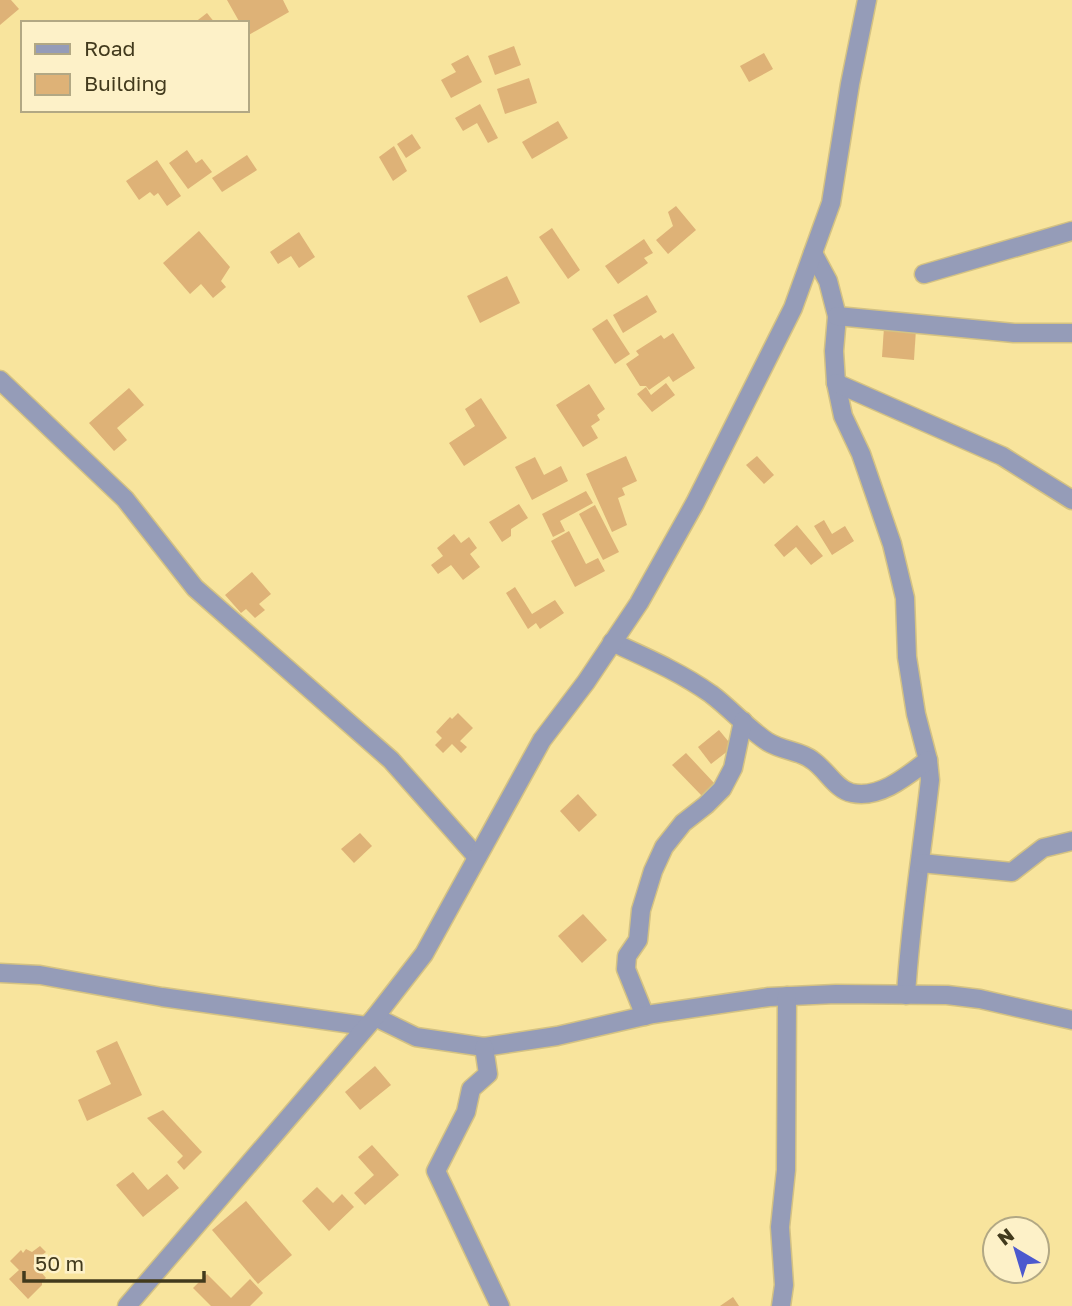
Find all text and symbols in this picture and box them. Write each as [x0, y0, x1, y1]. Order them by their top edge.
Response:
legend [21, 21, 248, 112]
text: Road [84, 35, 135, 61]
text: Building [84, 70, 167, 96]
north arrow [981, 1215, 1051, 1285]
text: N [992, 1223, 1018, 1250]
scale bar [24, 1240, 205, 1284]
text: 50 m [35, 1250, 84, 1276]

